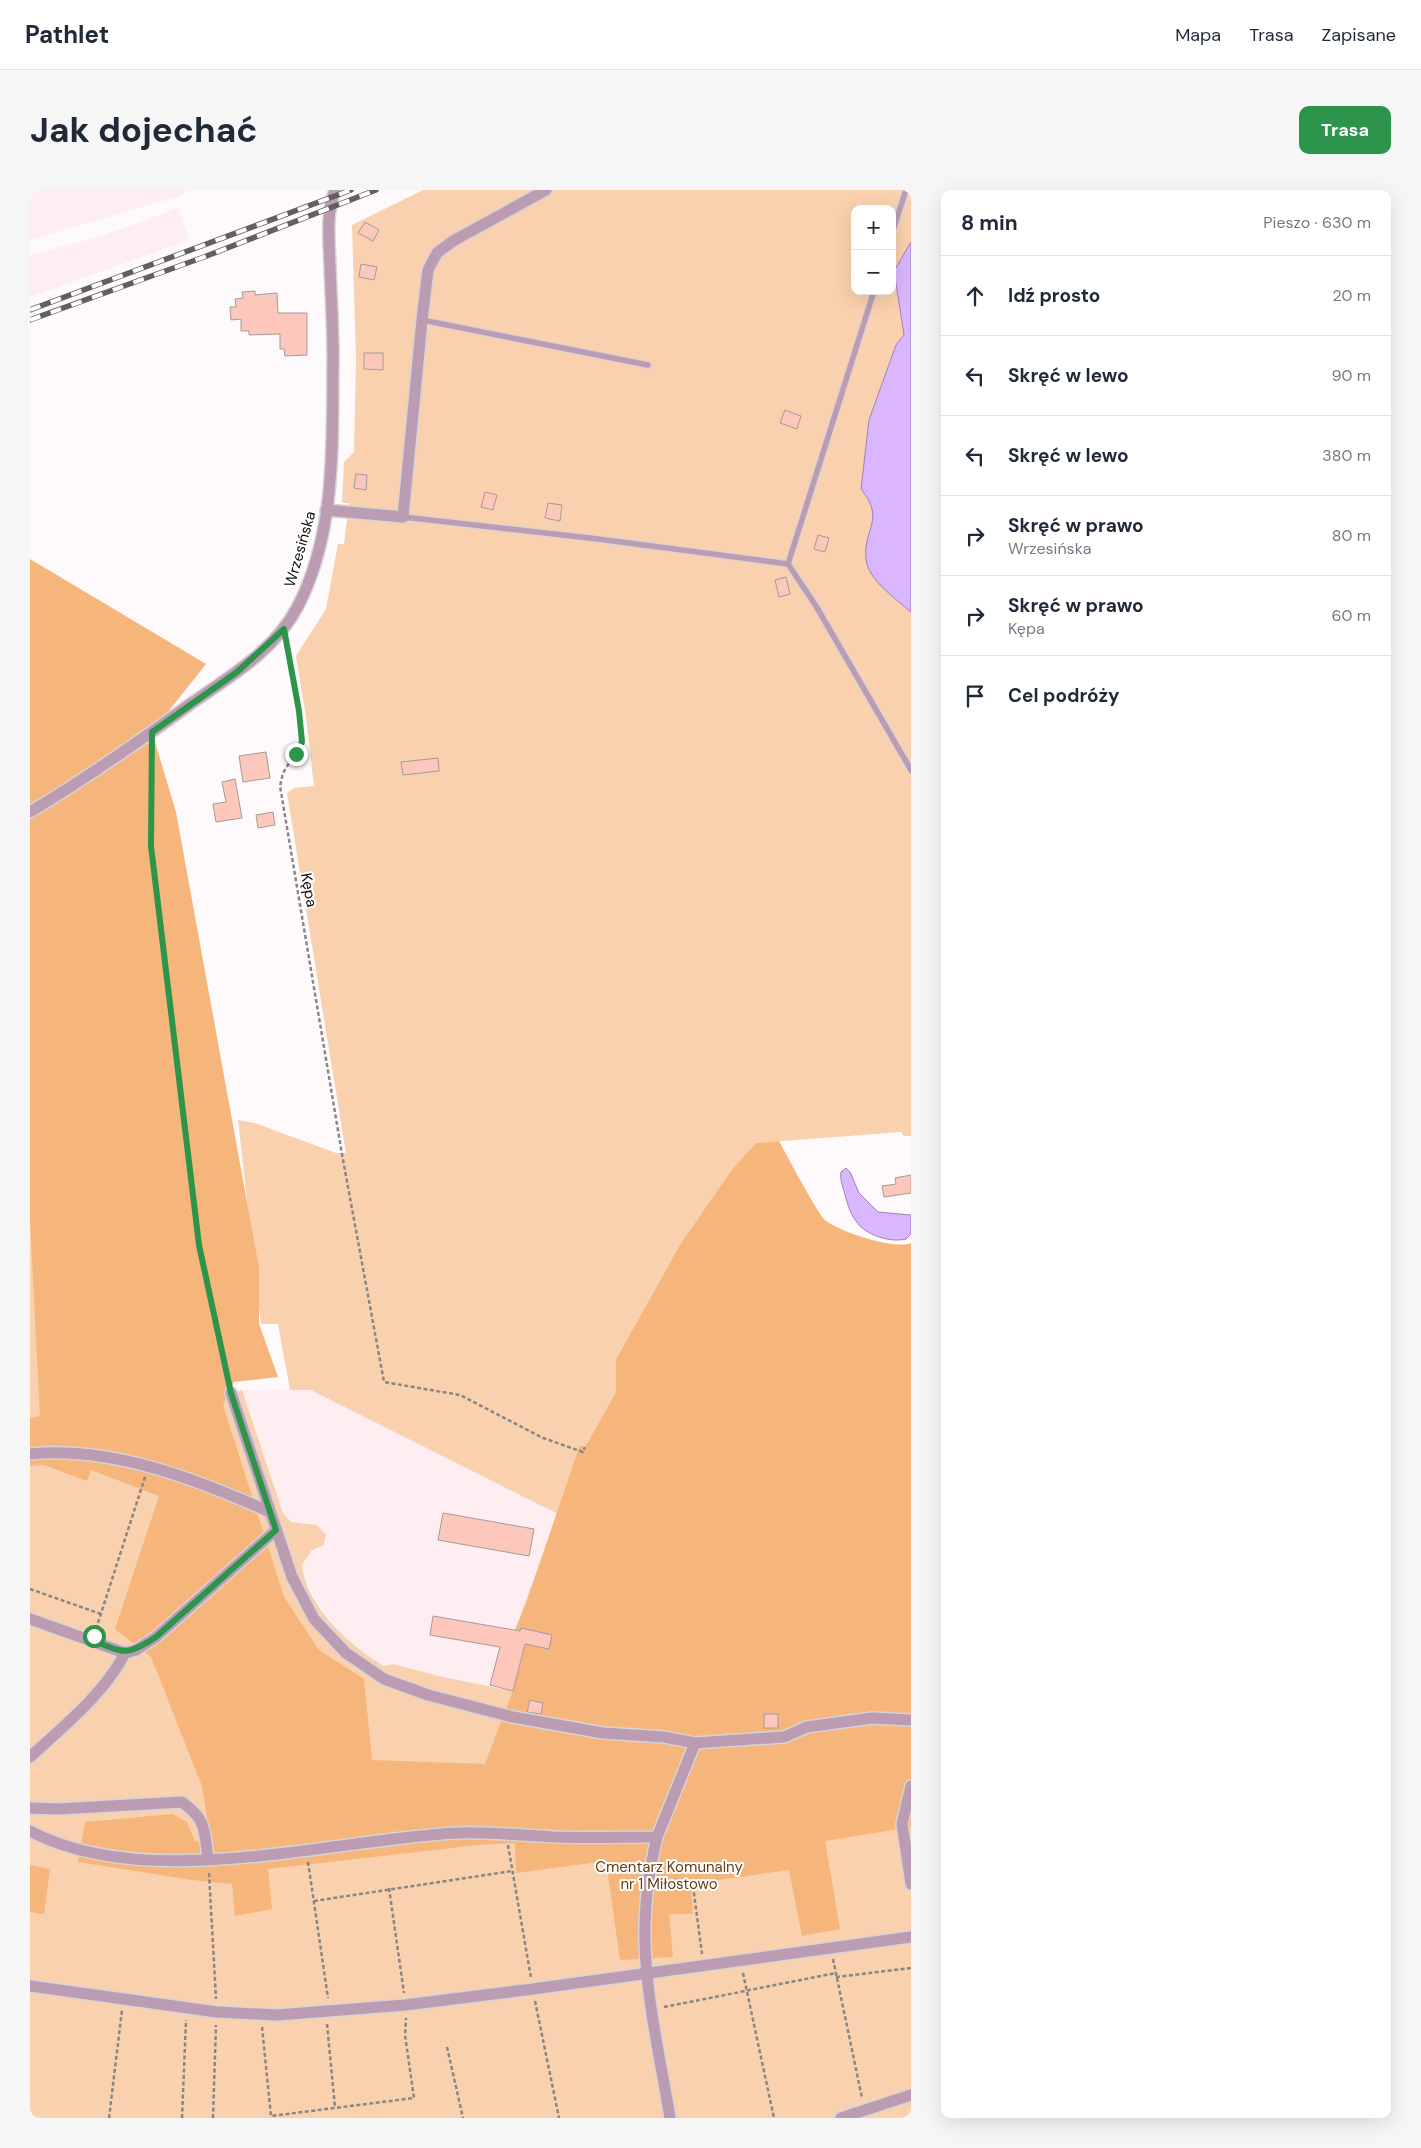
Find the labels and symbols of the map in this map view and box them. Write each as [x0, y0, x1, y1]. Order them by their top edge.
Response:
street label: Wrzesińska [280, 509, 320, 589]
route end [285, 743, 308, 766]
street label: Kępa [296, 871, 322, 909]
route start [83, 1625, 106, 1648]
park label: Cmentarz Komunalny nr 1 Miłostowo [595, 1857, 743, 1894]

